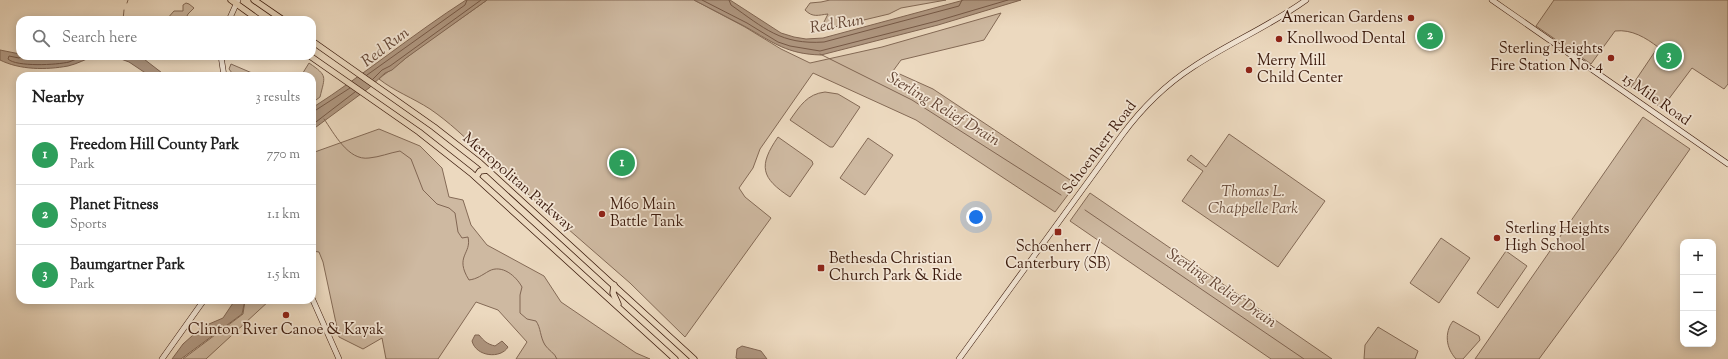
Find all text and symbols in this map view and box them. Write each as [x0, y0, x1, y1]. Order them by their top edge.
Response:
place label: American Gardens [1281, 8, 1403, 29]
water label: Red Run [808, 9, 866, 41]
marker: American Gardens [1406, 13, 1416, 23]
search box [16, 16, 316, 60]
pin: 2 [1417, 21, 1443, 51]
water label: Red Run [357, 22, 415, 74]
icon: search [30, 27, 52, 49]
text: Search here [62, 28, 137, 49]
place label: Knollwood Dental [1287, 29, 1406, 50]
marker: Knollwood Dental [1274, 34, 1284, 44]
place label: Sterling Heights Fire Station No. 4 [1490, 39, 1603, 77]
pin: 3 [1656, 41, 1682, 71]
place label: Merry Mill Child Center [1257, 51, 1343, 89]
marker: Sterling Heights Fire Station No. 4 [1606, 53, 1616, 63]
marker: Merry Mill Child Center [1244, 65, 1254, 75]
water label: Sterling Relief Drain [882, 67, 1004, 153]
street label: 15 Mile Road [1617, 69, 1695, 132]
text: Nearby [32, 86, 84, 110]
text: 3 results [255, 89, 300, 107]
street label: Schoenherr Road [1058, 96, 1142, 199]
street label: Metropolitan Parkway [458, 128, 579, 238]
text: Freedom Hill County Park [70, 135, 239, 156]
text: 1 [43, 146, 47, 164]
text: 770 m [267, 146, 300, 164]
pin: 1 [609, 148, 635, 178]
text: Park [70, 156, 95, 174]
park label: Thomas L. Chappelle Park [1208, 182, 1298, 220]
text: Planet Fitness [70, 195, 158, 216]
place label: M60 Main Battle Tank [610, 195, 684, 233]
text: 2 [42, 206, 48, 224]
text: 1.1 km [267, 206, 300, 224]
your location [966, 207, 986, 227]
marker: M60 Main Battle Tank [597, 209, 607, 219]
text: Sports [70, 216, 107, 234]
place label: Sterling Heights High School [1505, 219, 1609, 257]
marker: Schoenherr / Canterbury (SB) [1053, 227, 1063, 237]
marker: Sterling Heights High School [1492, 233, 1502, 243]
place label: Schoenherr / Canterbury (SB) [1005, 237, 1111, 275]
map controls [1680, 239, 1716, 347]
button: + [1680, 239, 1716, 275]
water label: Sterling Relief Drain [1161, 244, 1281, 335]
place label: Bethesda Christian Church Park & Ride [829, 249, 962, 287]
text: Baumgartner Park [70, 255, 185, 276]
marker: Bethesda Christian Church Park & Ride [816, 263, 826, 273]
text: 3 [42, 266, 48, 284]
text: 1.5 km [267, 266, 300, 284]
button: − [1680, 275, 1716, 311]
text: Park [70, 276, 95, 294]
marker: Clinton River Canoe & Kayak [281, 310, 291, 320]
button: layers [1680, 311, 1716, 347]
place label: Clinton River Canoe & Kayak [188, 320, 384, 341]

